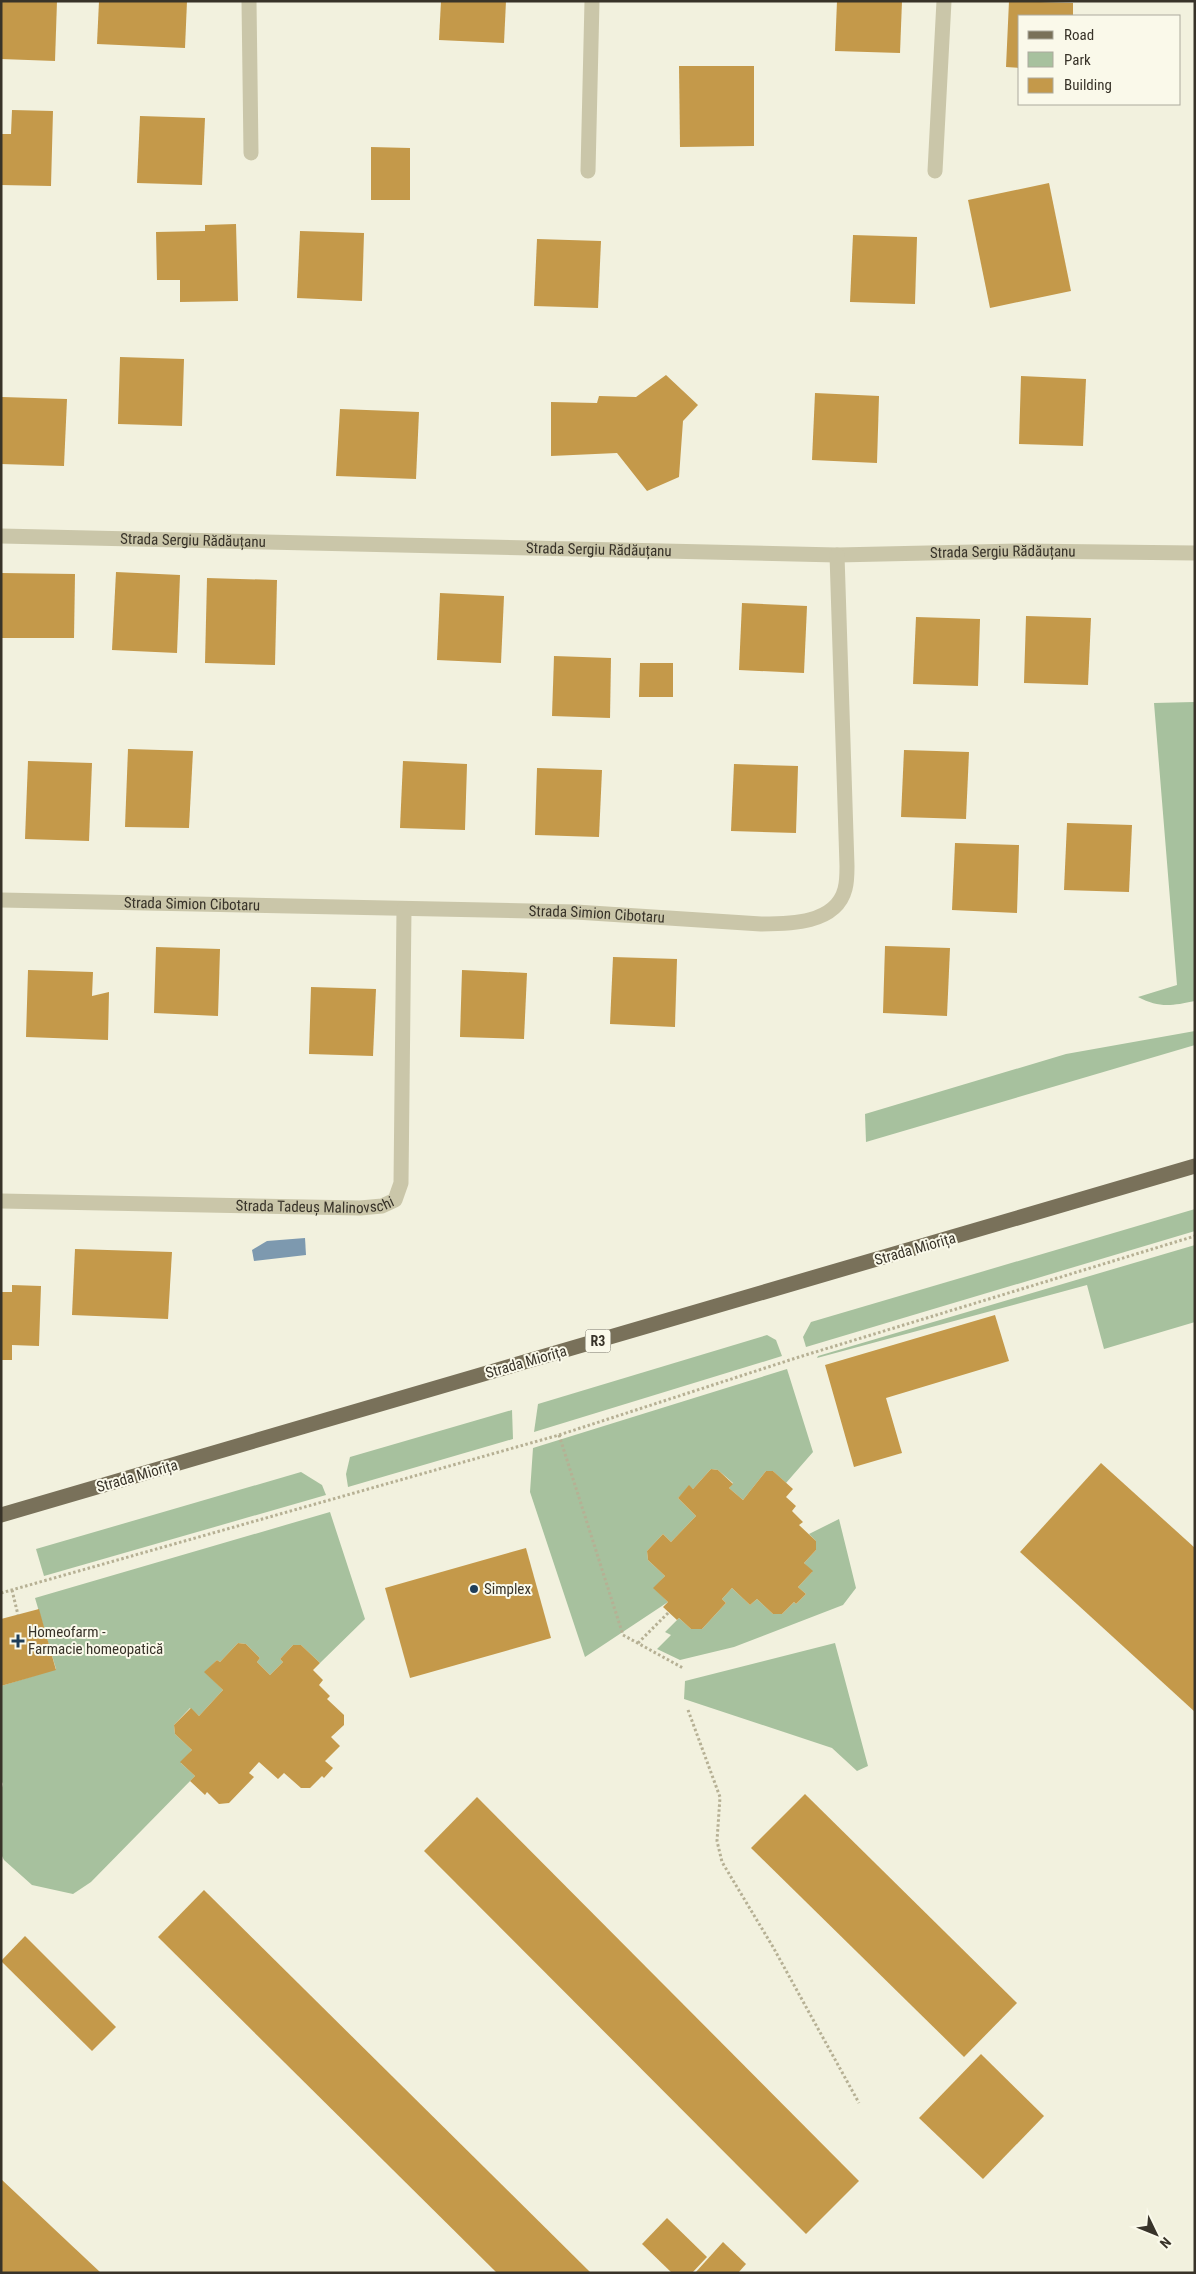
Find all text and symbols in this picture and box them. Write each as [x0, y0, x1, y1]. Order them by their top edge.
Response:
legend [1018, 15, 1181, 105]
text: Road [1064, 26, 1094, 44]
text: Park [1064, 51, 1091, 69]
text: Building [1064, 76, 1112, 94]
street label: Strada Sergiu Rădăuțanu [120, 530, 266, 551]
street label: Strada Sergiu Rădăuțanu [526, 539, 672, 560]
street label: Strada Sergiu Rădăuțanu [930, 542, 1076, 562]
street label: Strada Simion Cibotaru [124, 894, 260, 914]
street label: Strada Simion Cibotaru [528, 902, 665, 927]
street label: Strada Tadeuș Malinovschi [235, 1193, 397, 1217]
street label: Strada Miorița [872, 1229, 958, 1269]
road number: R3 [586, 1330, 610, 1352]
street label: Strada Miorița [483, 1342, 569, 1382]
street label: Strada Miorița [94, 1456, 180, 1496]
place label: Simplex [484, 1580, 531, 1598]
marker: Simplex [468, 1583, 480, 1595]
place label: Homeofarm - Farmacie homeopatică [28, 1623, 163, 1658]
marker: Homeofarm - Farmacie homeopatică [12, 1635, 24, 1647]
north arrow [1131, 2209, 1181, 2259]
text: N [1157, 2234, 1174, 2251]

